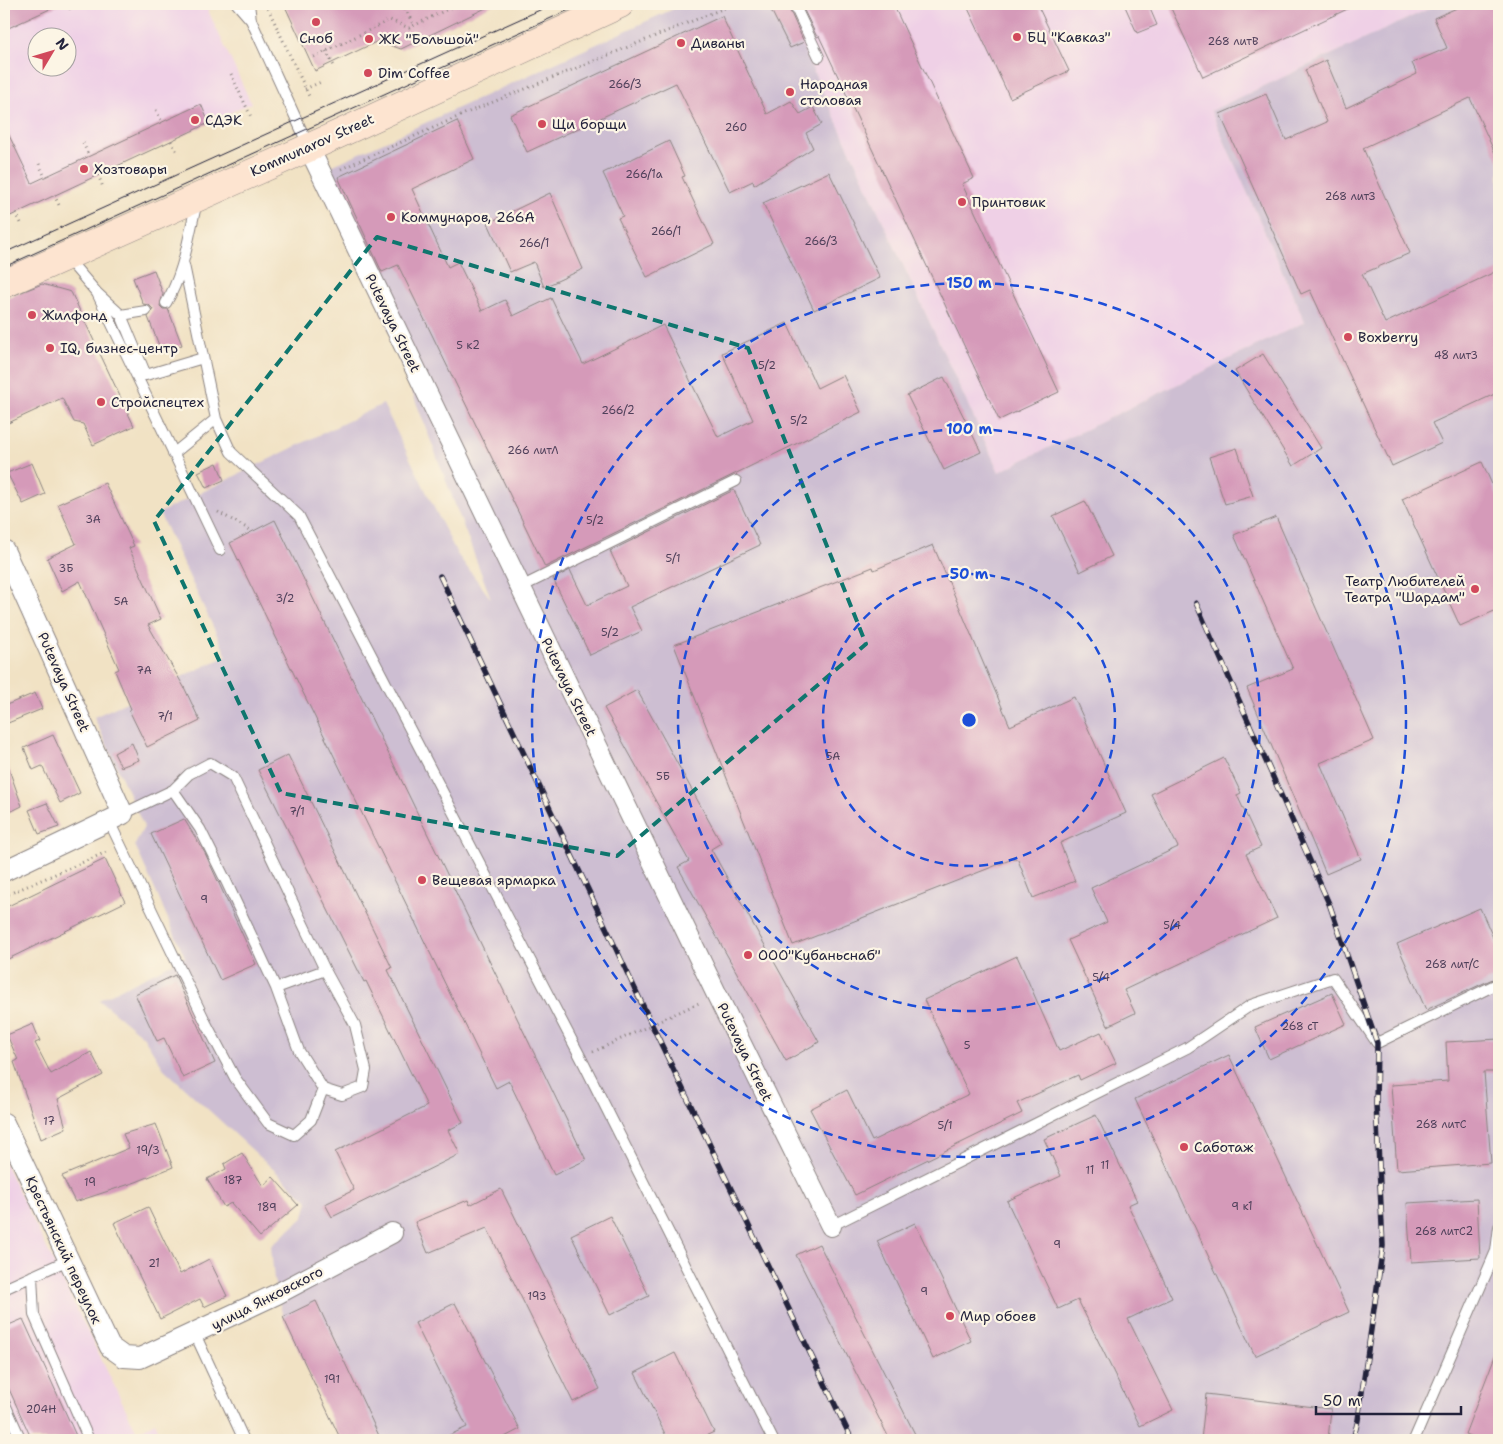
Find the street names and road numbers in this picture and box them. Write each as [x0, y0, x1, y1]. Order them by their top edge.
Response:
street label: Kommunarov Street [247, 110, 377, 180]
street label: Putevaya Street [361, 271, 425, 375]
street label: Putevaya Street [34, 629, 94, 735]
street label: Putevaya Street [537, 635, 601, 739]
street label: Putevaya Street [713, 1000, 777, 1104]
street label: Крестьянский переулок [22, 1173, 106, 1327]
street label: улица Янковского [208, 1262, 326, 1334]

